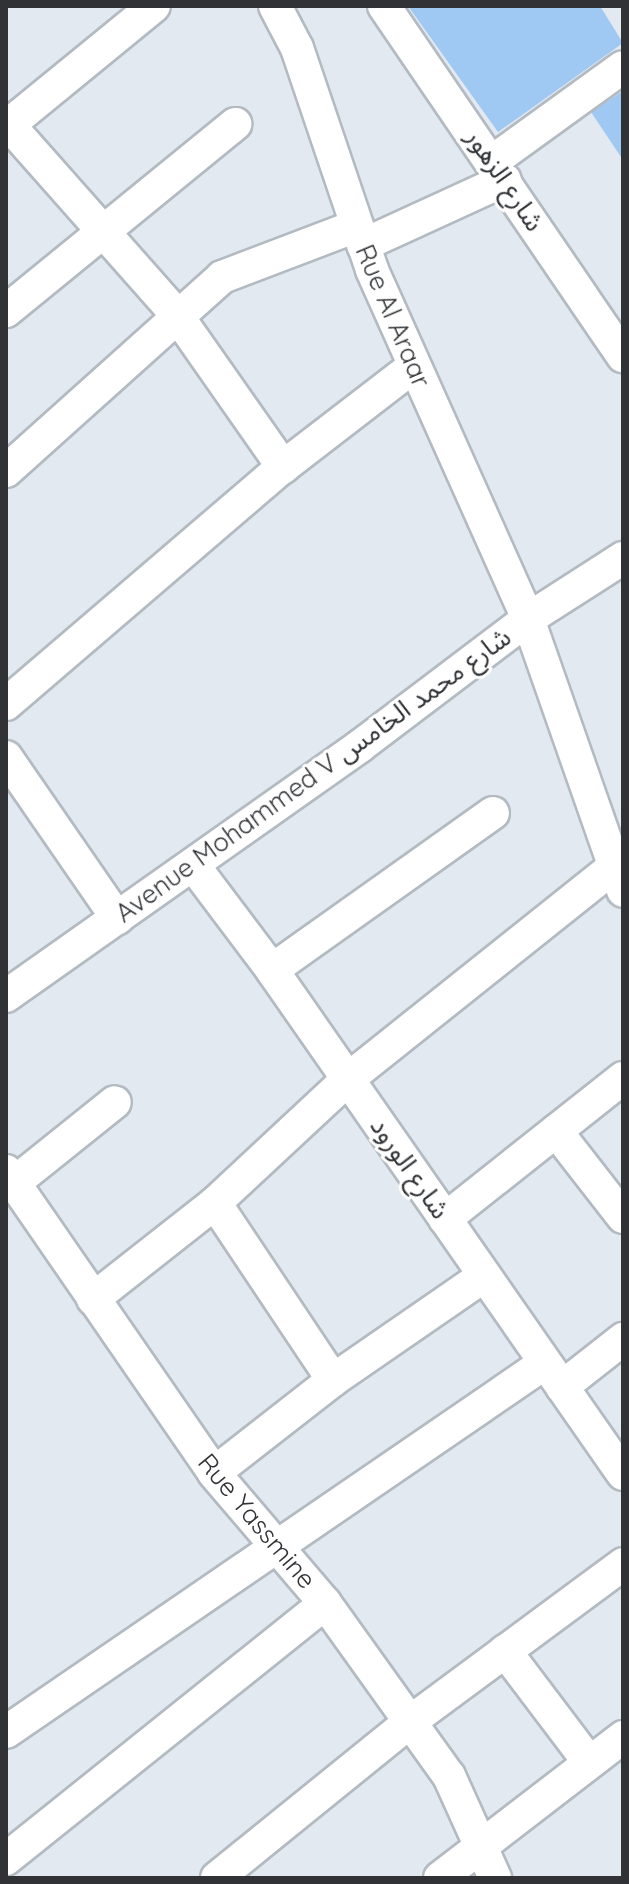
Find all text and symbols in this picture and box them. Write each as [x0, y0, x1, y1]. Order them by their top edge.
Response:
street label: شارع الزهور [459, 123, 551, 237]
street label: Rue Al Araar [349, 240, 437, 392]
street label: Avenue Mohammed V شارع محمد الخامس [109, 621, 517, 929]
street label: شارع الورود [364, 1111, 456, 1225]
street label: Rue Yassmine [192, 1447, 322, 1595]

